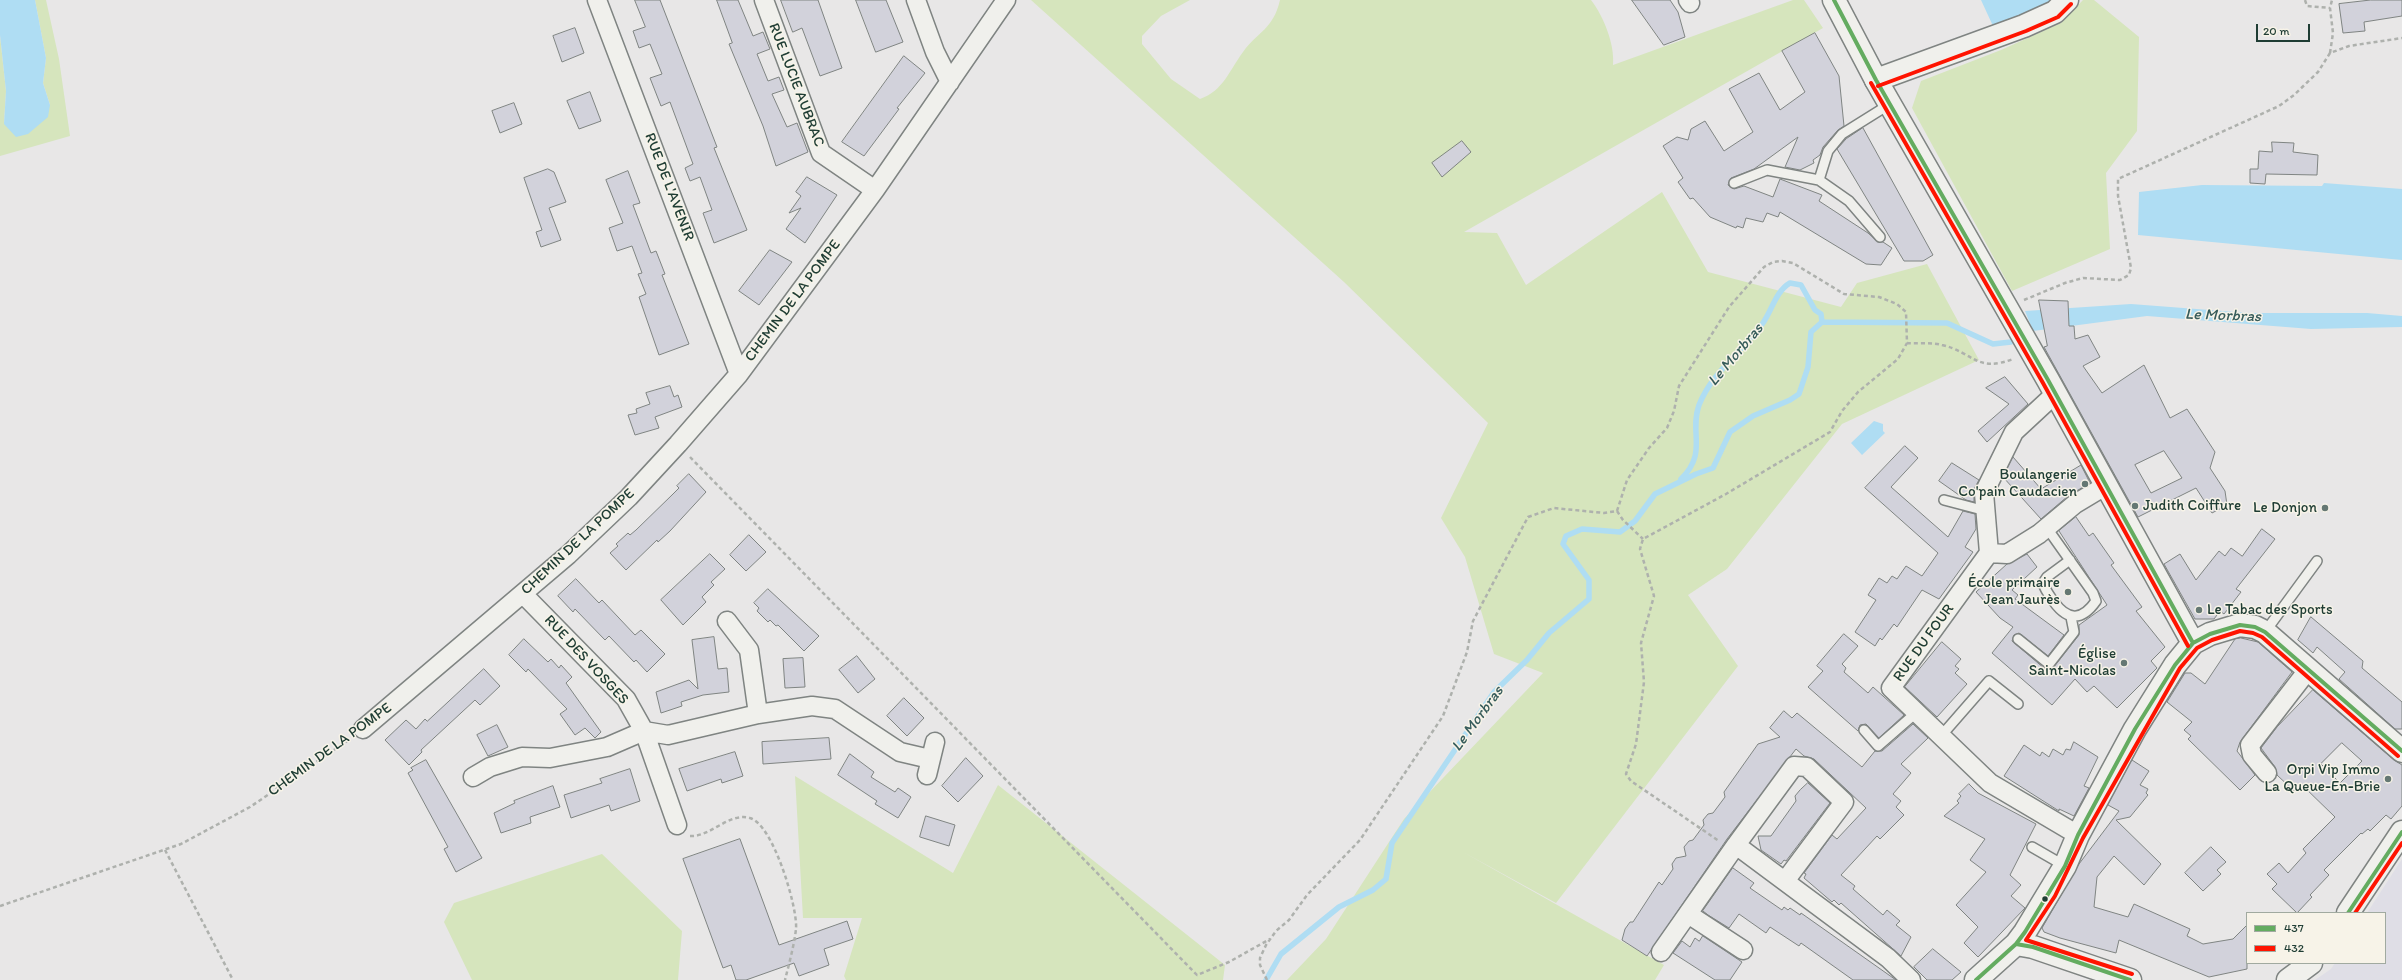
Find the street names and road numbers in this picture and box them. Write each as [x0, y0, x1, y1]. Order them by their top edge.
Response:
street label: RUE LUCIE AUBRAC [764, 21, 828, 149]
street label: RUE DE L'AVENIR [640, 130, 698, 244]
street label: CHEMIN DE LA POMPE [741, 236, 845, 366]
street label: CHEMIN DE LA POMPE [518, 485, 638, 599]
street label: RUE DU FOUR [1890, 601, 1958, 685]
street label: RUE DES VOSGES [540, 611, 632, 709]
street label: CHEMIN DE LA POMPE [265, 699, 395, 801]

